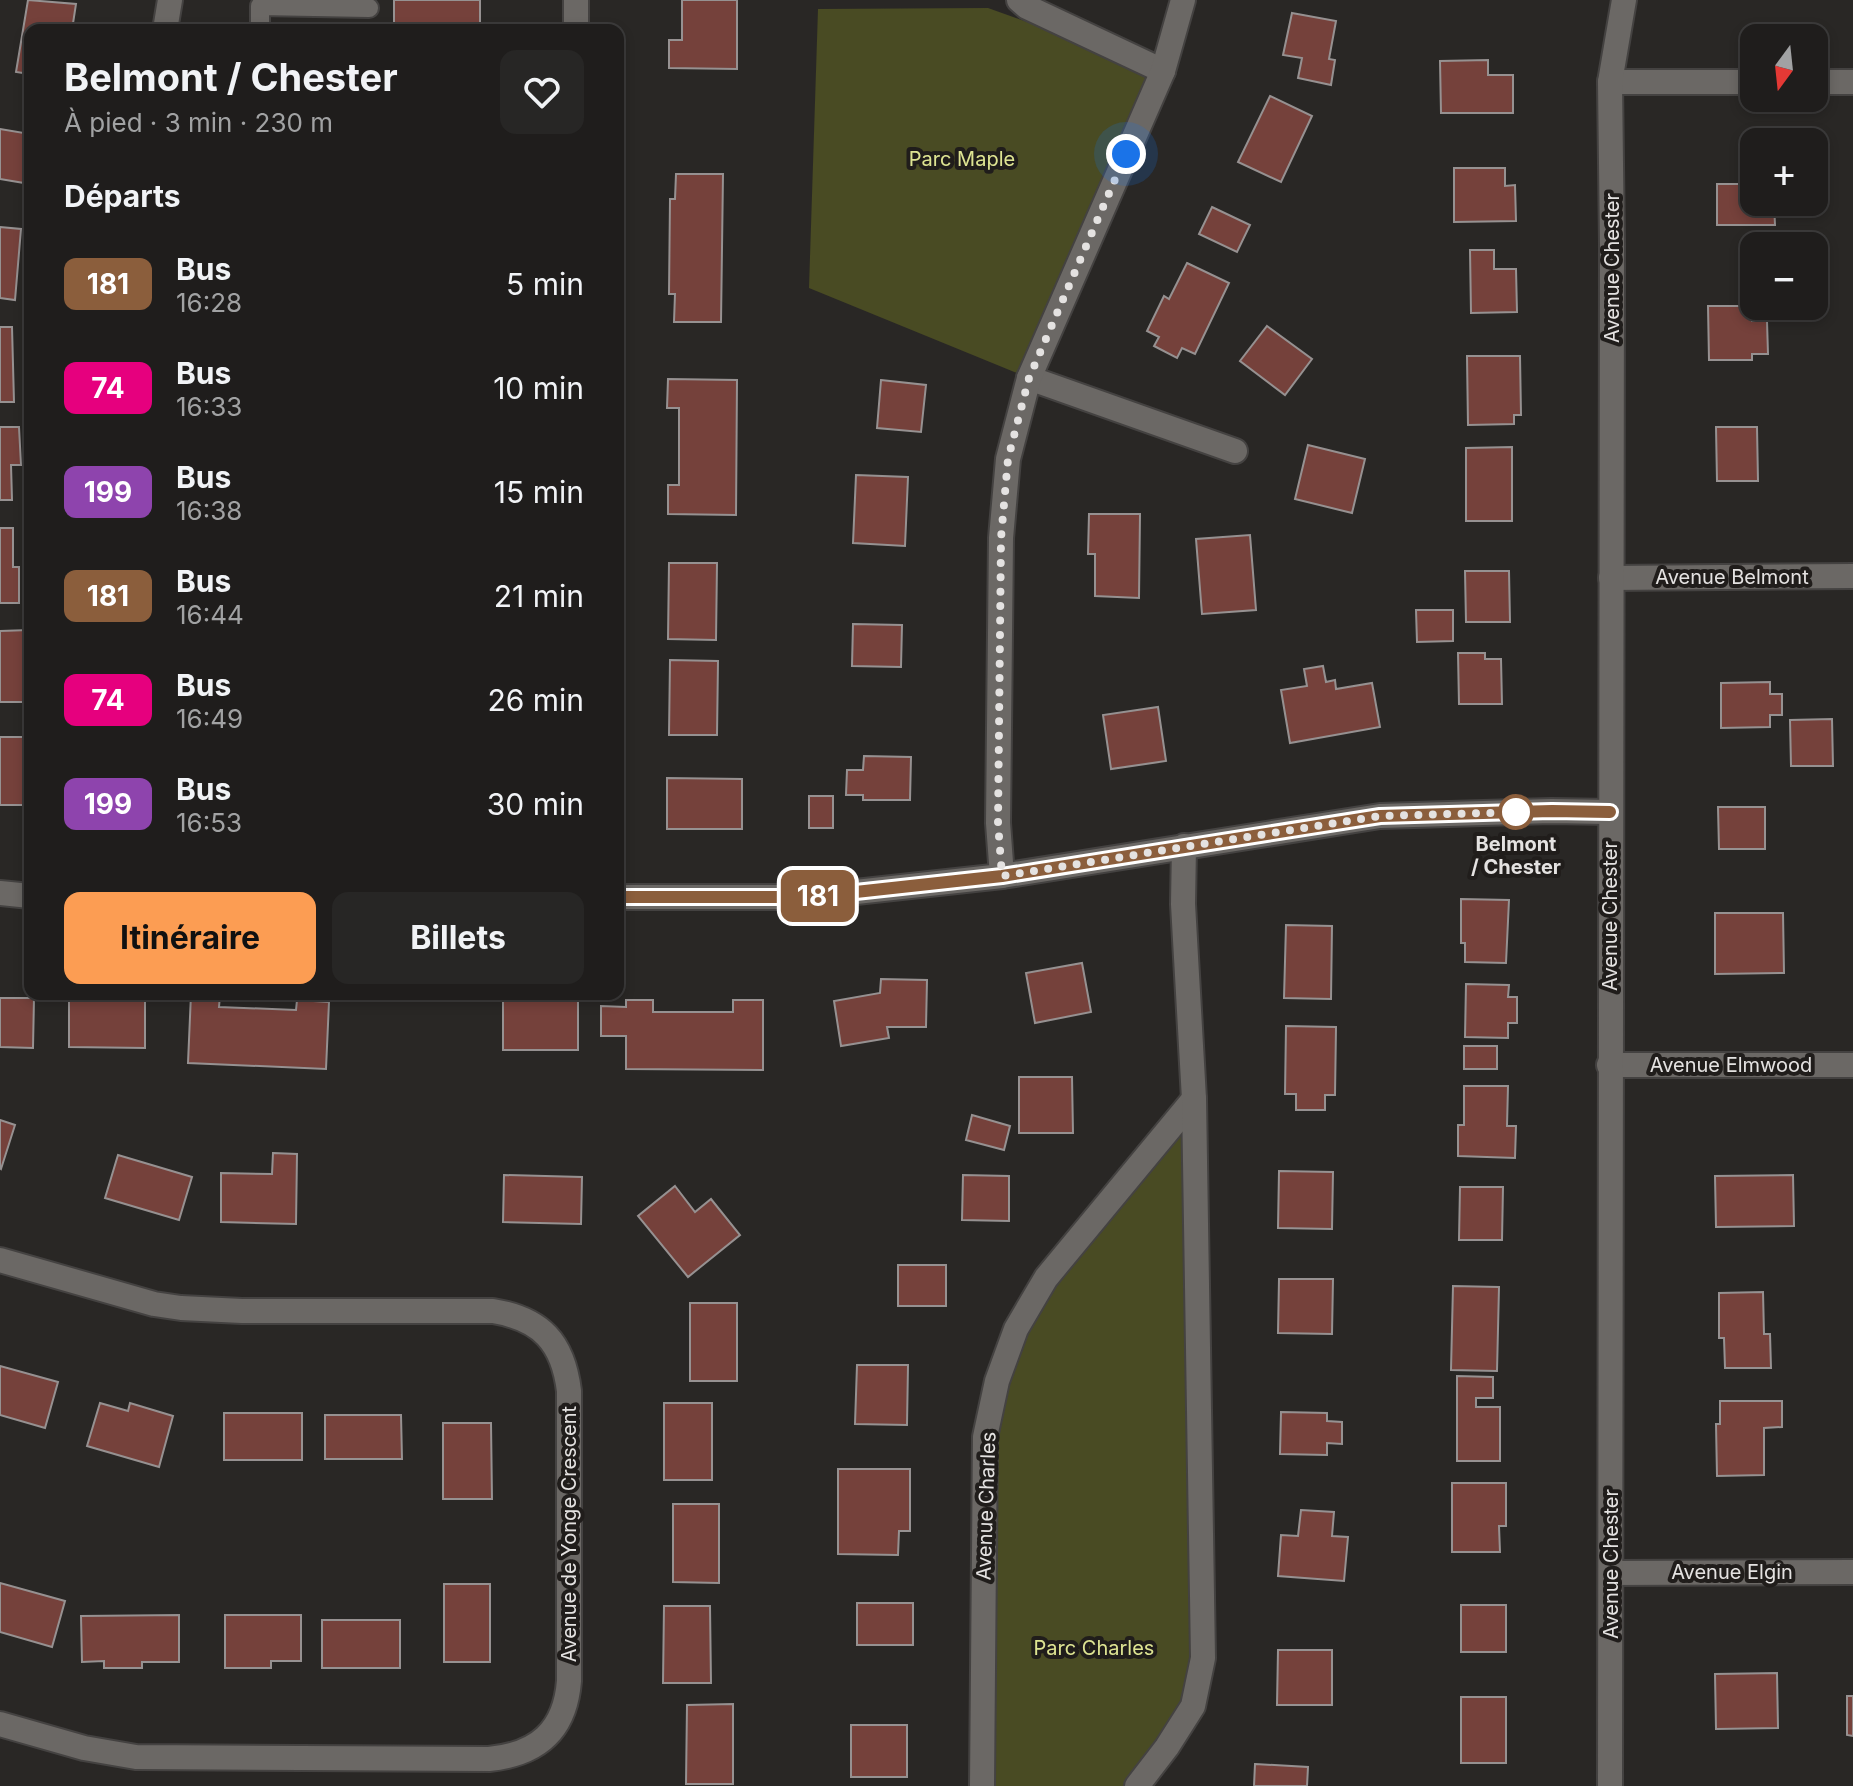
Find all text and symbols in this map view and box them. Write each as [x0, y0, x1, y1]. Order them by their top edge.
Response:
north arrow [1740, 24, 1828, 112]
map controls [1740, 24, 1828, 320]
button: heart [500, 50, 584, 134]
text: Belmont / Chester [64, 54, 398, 100]
text: À pied · 3 min · 230 m [64, 107, 333, 138]
button: + [1740, 128, 1828, 216]
your location [1106, 134, 1146, 174]
park label: Parc Maple [909, 147, 1015, 171]
text: Départs [64, 178, 181, 214]
street label: Avenue Chester [1600, 193, 1624, 343]
button: − [1740, 232, 1828, 320]
text: Bus [176, 251, 231, 287]
text: 5 min [506, 266, 584, 302]
text: 181 [87, 267, 129, 301]
text: 16:28 [176, 287, 242, 318]
text: Bus [176, 355, 231, 391]
text: 10 min [493, 370, 584, 406]
text: 74 [91, 371, 125, 405]
text: 16:33 [176, 391, 242, 422]
text: Bus [176, 459, 231, 495]
text: 15 min [494, 474, 584, 510]
text: 199 [84, 475, 132, 509]
text: 16:38 [176, 495, 242, 526]
text: Bus [176, 563, 231, 599]
street label: Avenue Belmont [1655, 565, 1809, 589]
text: 21 min [494, 578, 584, 614]
text: 181 [87, 579, 129, 613]
text: 16:44 [176, 599, 244, 630]
text: Bus [176, 667, 231, 703]
text: 26 min [487, 682, 584, 718]
text: 74 [91, 683, 125, 717]
text: 16:49 [176, 703, 243, 734]
text: Bus [176, 771, 231, 807]
text: 30 min [487, 786, 584, 822]
text: 199 [84, 787, 132, 821]
marker: Belmont / Chester [1499, 795, 1533, 829]
text: 16:53 [176, 807, 242, 838]
place label: Belmont / Chester [1471, 832, 1561, 879]
street label: Avenue Chester [1598, 841, 1622, 991]
line badge: 181 [772, 870, 864, 922]
text: 181 [797, 879, 839, 913]
button: Itinéraire [64, 892, 316, 984]
button: Billets [332, 892, 584, 984]
street label: Avenue Elmwood [1650, 1053, 1812, 1077]
street label: Avenue de Yonge Crescent [557, 1405, 581, 1662]
street label: Avenue Charles [971, 1431, 1001, 1581]
street label: Avenue Chester [1599, 1489, 1623, 1639]
street label: Avenue Elgin [1671, 1560, 1793, 1584]
park label: Parc Charles [1034, 1636, 1154, 1660]

